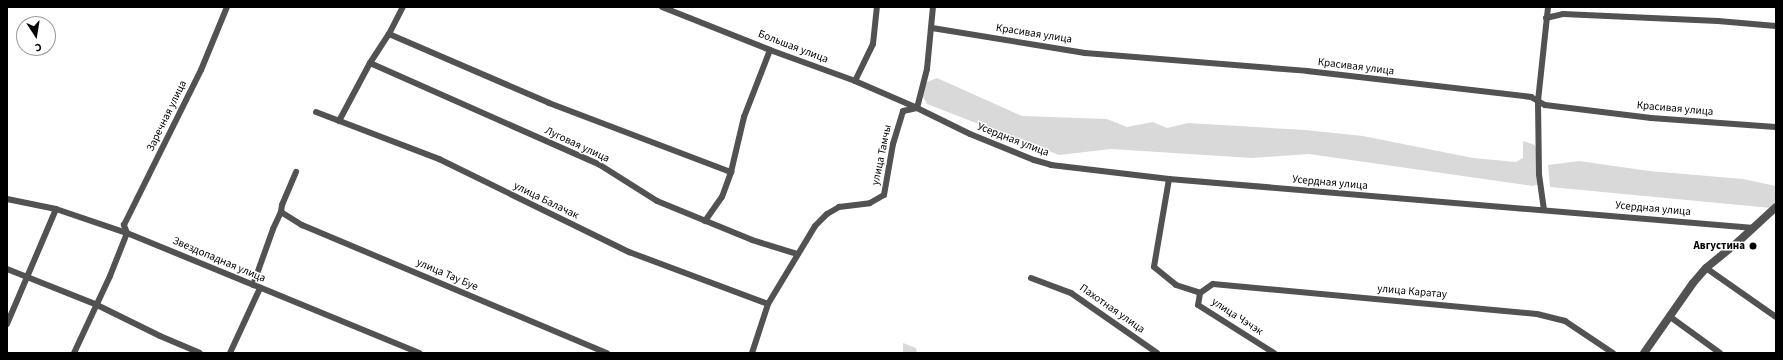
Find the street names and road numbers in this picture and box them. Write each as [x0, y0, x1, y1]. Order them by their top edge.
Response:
street label: Красивая улица [995, 21, 1073, 47]
street label: Большая улица [756, 28, 830, 66]
street label: Красивая улица [1317, 56, 1395, 78]
street label: Заречная улица [144, 78, 190, 154]
street label: Красивая улица [1636, 99, 1714, 119]
street label: Усердная улица [975, 120, 1051, 160]
street label: улица Тамчы [869, 123, 895, 187]
street label: Луговая улица [543, 124, 611, 166]
street label: Усердная улица [1292, 173, 1368, 193]
street label: улица Балачак [511, 180, 581, 222]
street label: Усердная улица [1615, 199, 1691, 219]
street label: Звездопадная улица [170, 234, 268, 286]
street label: улица Тау Буе [414, 256, 480, 294]
street label: Пахотная улица [1077, 282, 1147, 336]
street label: улица Каратау [1377, 282, 1447, 302]
street label: улица Чэчэк [1209, 295, 1265, 339]

